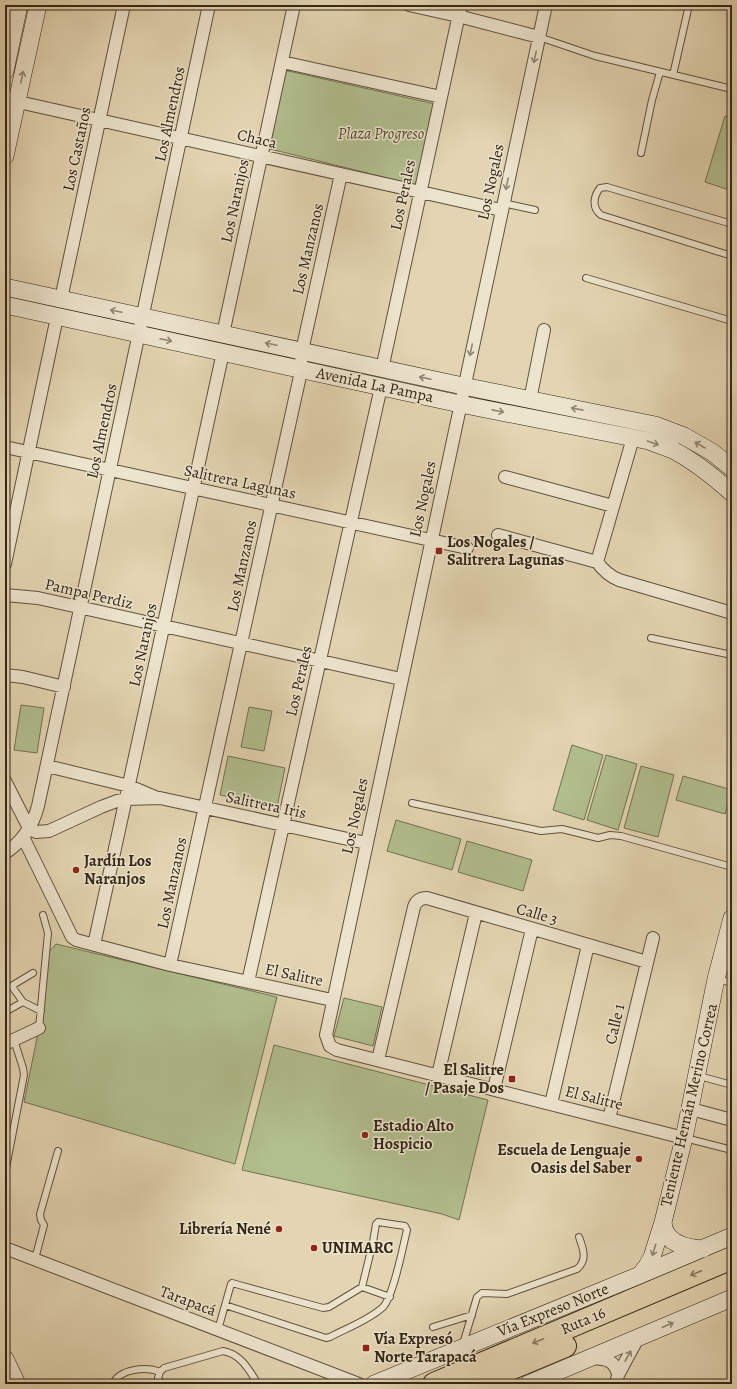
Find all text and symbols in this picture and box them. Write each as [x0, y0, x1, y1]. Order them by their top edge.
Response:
one-way arrow [530, 50, 538, 63]
street label: Los Almendros [149, 64, 191, 164]
one-way arrow [19, 71, 27, 84]
street label: Los Castaños [57, 105, 97, 193]
park label: Plaza Progreso [338, 123, 424, 145]
street label: Chaca [235, 124, 280, 154]
street label: Los Nogales [472, 142, 510, 222]
street label: Los Naranjos [215, 157, 255, 245]
street label: Los Perales [385, 158, 421, 232]
one-way arrow [503, 177, 511, 190]
street label: Los Manzanos [287, 201, 329, 297]
one-way arrow [110, 306, 123, 314]
one-way arrow [159, 337, 172, 345]
one-way arrow [265, 340, 278, 348]
one-way arrow [467, 343, 475, 356]
street label: Avenida La Pampa [313, 362, 436, 408]
one-way arrow [419, 374, 432, 382]
street label: Los Almendros [81, 381, 123, 481]
one-way arrow [570, 405, 583, 413]
one-way arrow [491, 408, 504, 416]
one-way arrow [646, 440, 659, 447]
one-way arrow [694, 441, 706, 449]
street label: Salitrera Lagunas [182, 459, 298, 505]
street label: Los Nogales [404, 459, 442, 539]
street label: Los Manzanos [222, 518, 262, 614]
place label: Los Nogales / Salitrera Lagunas [447, 531, 564, 571]
marker: Los Nogales / Salitrera Lagunas [434, 546, 444, 556]
street label: Pampa Perdiz [43, 573, 135, 615]
street label: Los Naranjos [123, 601, 163, 689]
street label: Los Perales [280, 644, 318, 718]
street label: Los Nogales [336, 776, 374, 856]
street label: Salitrera Iris [224, 786, 308, 824]
street label: Los Manzanos [152, 835, 192, 931]
place label: Jardín Los Naranjos [84, 850, 151, 890]
marker: Jardín Los Naranjos [71, 865, 81, 875]
street label: Calle 3 [514, 898, 560, 930]
street label: El Salitre [263, 958, 325, 992]
street label: Calle 1 [600, 1001, 630, 1046]
street label: Teniente Hernán Merino Correa [655, 1001, 723, 1209]
place label: El Salitre / Pasaje Dos [425, 1059, 504, 1099]
marker: El Salitre / Pasaje Dos [507, 1074, 517, 1084]
street label: El Salitre [563, 1080, 625, 1116]
place label: Estadio Alto Hospicio [373, 1115, 454, 1155]
marker: Estadio Alto Hospicio [360, 1130, 370, 1140]
place label: Escuela de Lenguaje Oasis del Saber [497, 1139, 631, 1179]
marker: Escuela de Lenguaje Oasis del Saber [634, 1154, 644, 1164]
place label: Librería Nené [179, 1218, 271, 1240]
marker: Librería Nené [274, 1224, 284, 1234]
place label: UNIMARC [322, 1237, 394, 1259]
marker: UNIMARC [309, 1243, 319, 1253]
one-way arrow [650, 1243, 657, 1256]
one-way arrow [691, 1270, 703, 1277]
street label: Vía Expreso Norte [493, 1278, 612, 1343]
street label: Tarapacá [157, 1280, 220, 1322]
street label: Ruta 16 [557, 1302, 609, 1340]
one-way arrow [661, 1321, 673, 1329]
place label: Vía Expresó Norte Tarapacá [373, 1328, 477, 1368]
one-way arrow [532, 1337, 544, 1345]
marker: Vía Expresó Norte Tarapacá [361, 1343, 371, 1353]
one-way arrow [625, 1351, 633, 1363]

